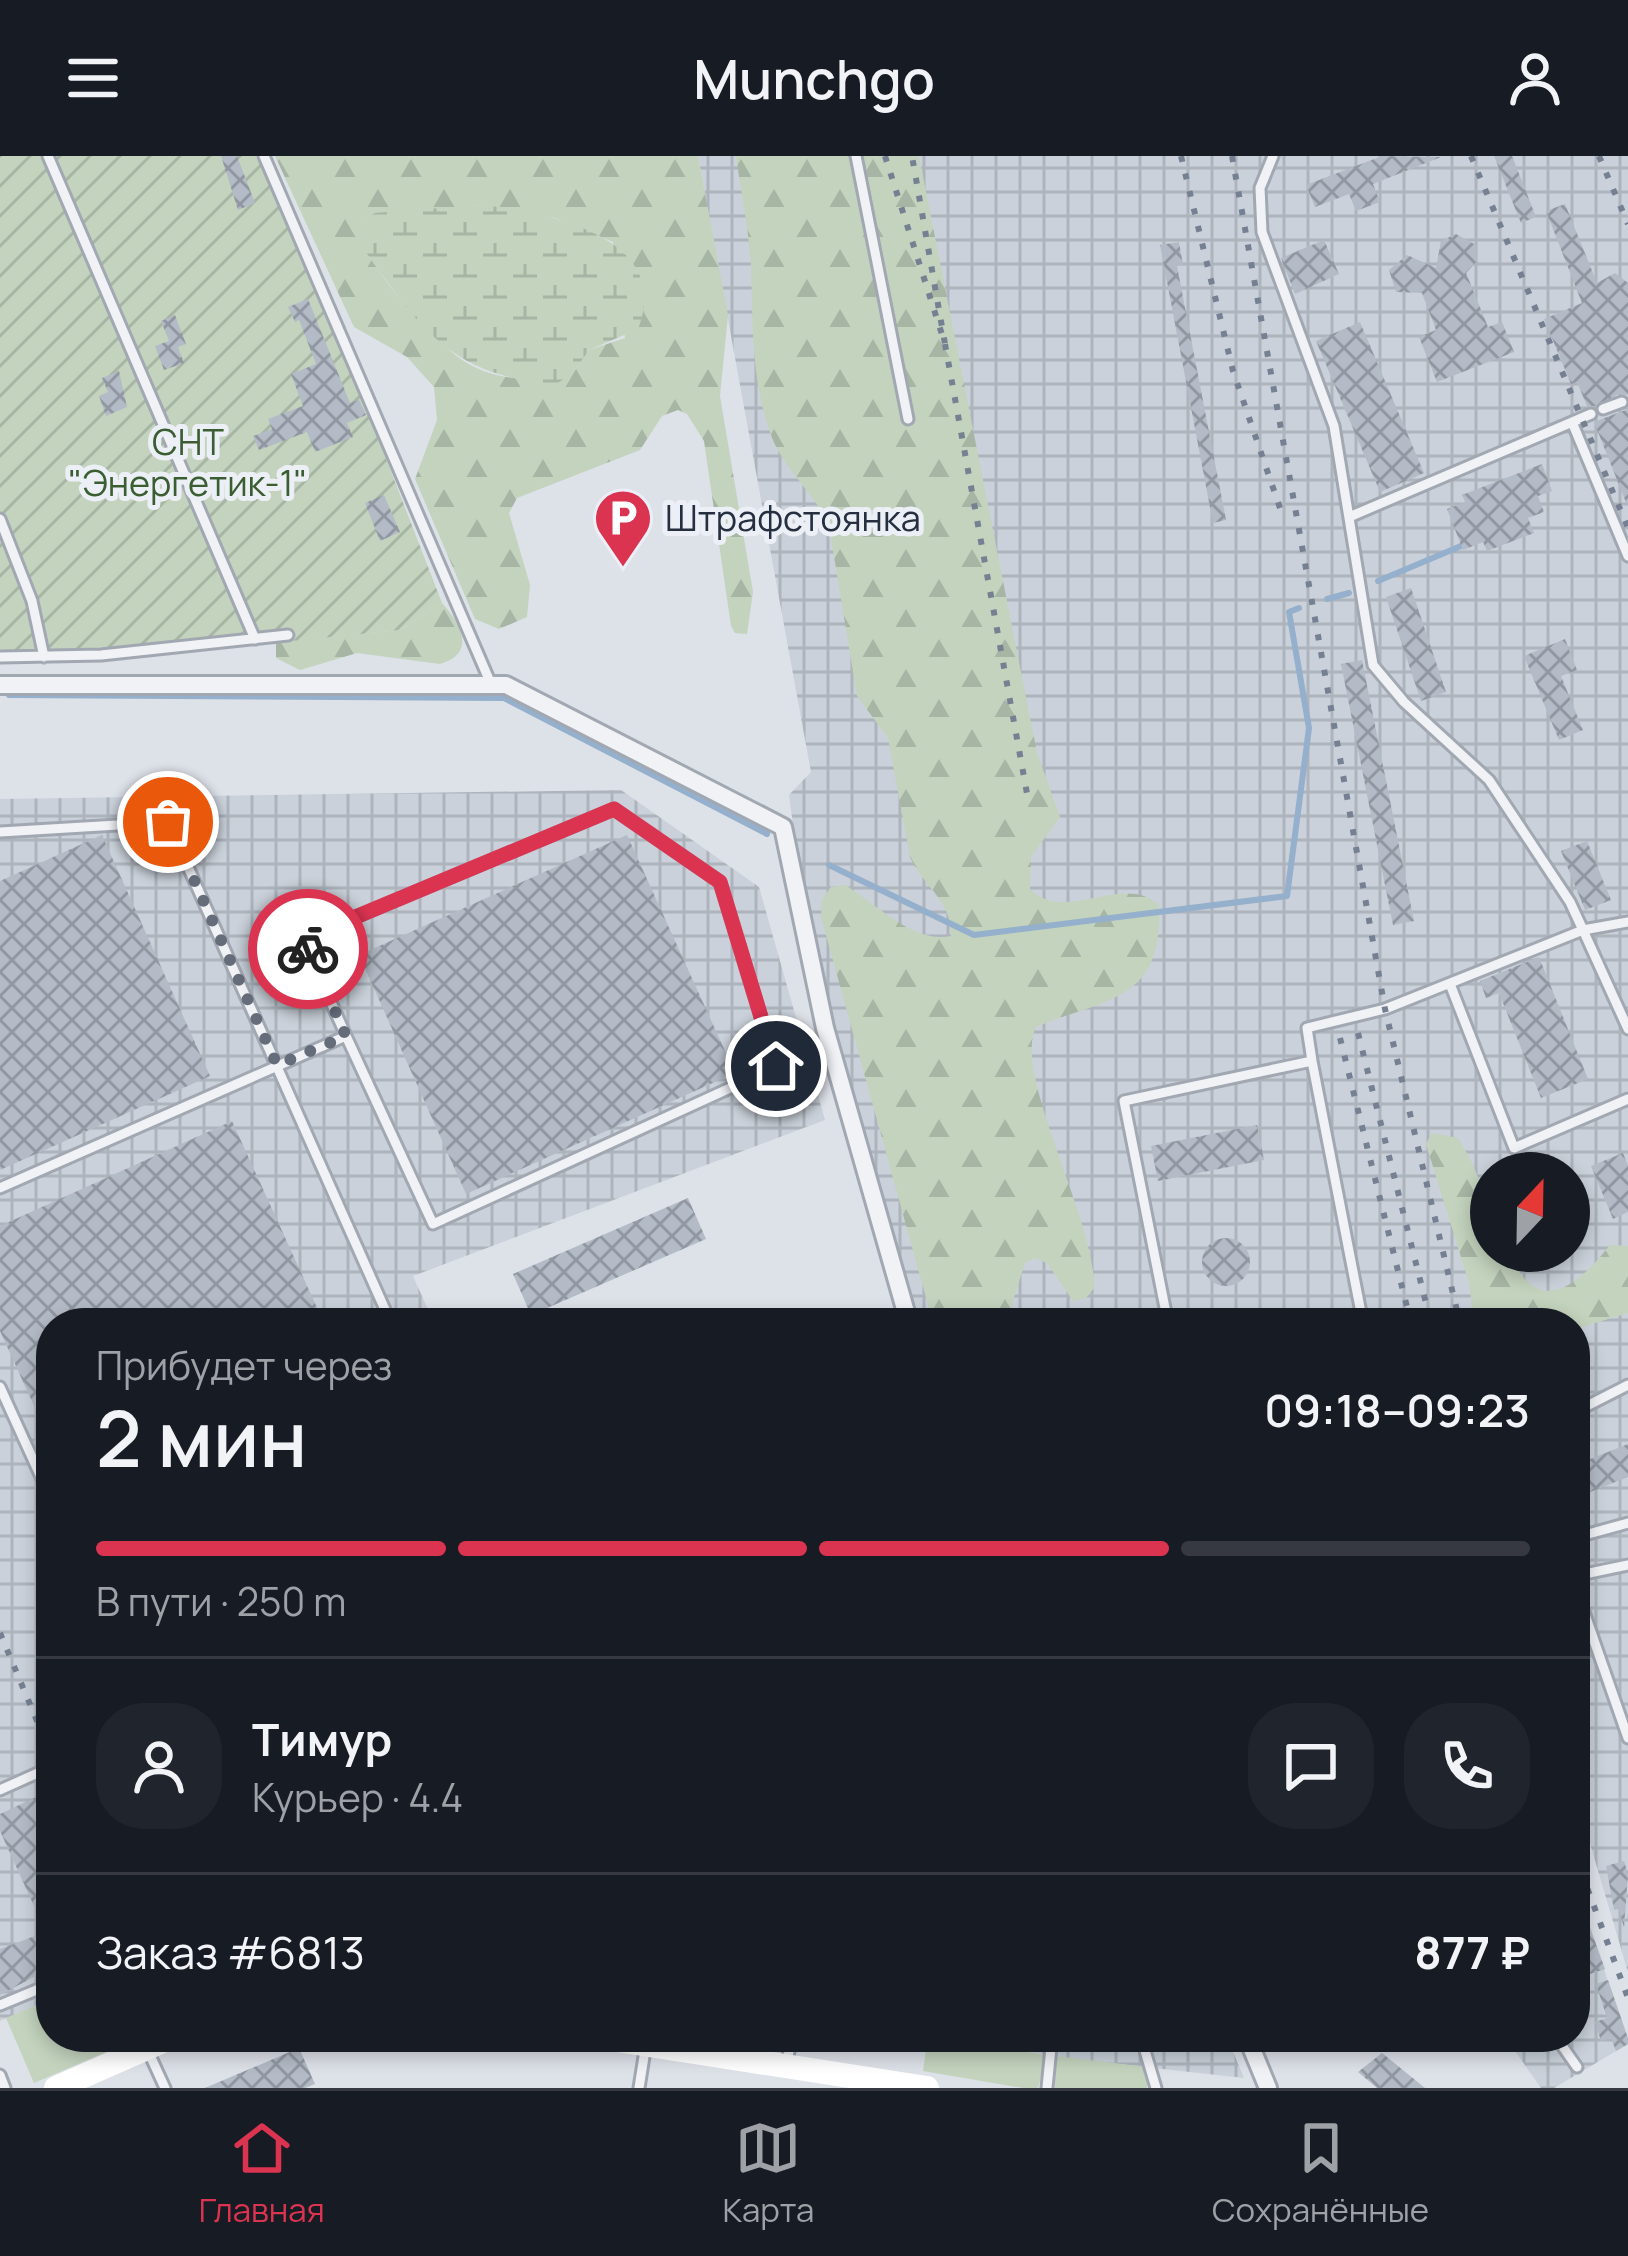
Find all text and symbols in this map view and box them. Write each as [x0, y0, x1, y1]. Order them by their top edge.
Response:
text: Munchgo [693, 41, 935, 115]
icon: menu [60, 45, 126, 111]
icon: person [1502, 45, 1568, 111]
park label: СНТ "Энергетик-1" [68, 417, 308, 507]
parking icon: Штрафстоянка [592, 487, 654, 569]
place label: Штрафстоянка [665, 493, 921, 542]
pin [117, 771, 219, 873]
icon: bag [135, 789, 201, 855]
courier [248, 889, 368, 1009]
icon: bike [275, 916, 341, 982]
pin [725, 1015, 827, 1117]
icon: home [743, 1033, 809, 1099]
north arrow [1470, 1152, 1590, 1272]
map controls [1470, 1152, 1590, 1272]
text: Прибудет через [96, 1338, 392, 1392]
text: 09:18–09:23 [1264, 1379, 1530, 1441]
text: 2 мин [96, 1384, 307, 1490]
text: В пути · 250 m [96, 1574, 346, 1628]
button: person [96, 1703, 222, 1829]
button: chat [1248, 1703, 1374, 1829]
button: phone [1404, 1703, 1530, 1829]
text: Тимур [252, 1708, 392, 1770]
text: Курьер · 4.4 [252, 1770, 463, 1824]
text: Заказ #6813 [96, 1921, 365, 1983]
text: 877 ₽ [1414, 1921, 1530, 1983]
tab: Главная [199, 2115, 325, 2232]
tab: Карта [722, 2115, 814, 2232]
tab: Сохранённые [1212, 2115, 1429, 2232]

